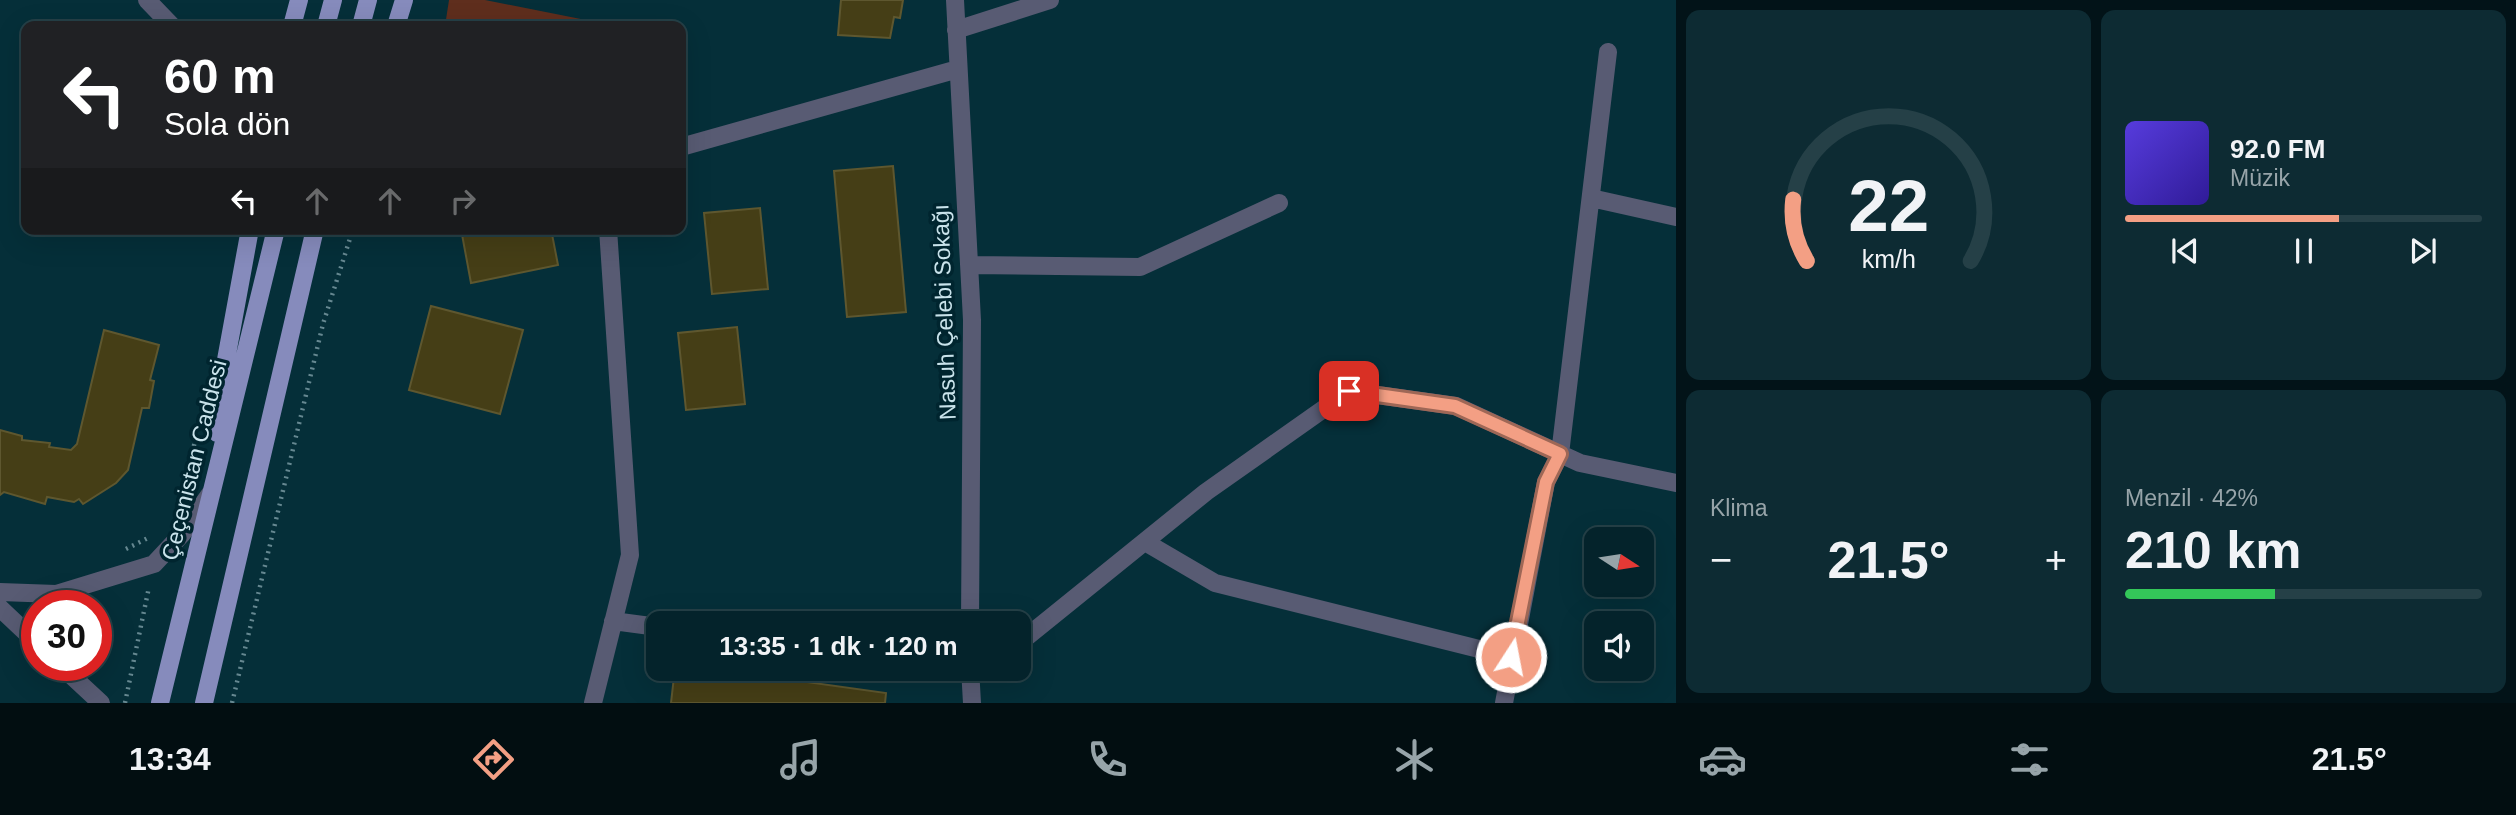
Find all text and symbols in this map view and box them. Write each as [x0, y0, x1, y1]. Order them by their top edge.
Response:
icon: left [49, 49, 140, 140]
text: 60 m [164, 49, 276, 103]
text: Sola dön [164, 106, 290, 142]
text: 92.0 FM [2230, 134, 2325, 164]
text: Müzik [2230, 165, 2290, 191]
text: 22 [1848, 166, 1929, 247]
icon: left [225, 182, 263, 220]
icon: ahead [298, 182, 336, 220]
icon: ahead [371, 182, 409, 220]
icon: right [444, 182, 482, 220]
street label: Nasuh Çelebi Sokağı [927, 204, 961, 420]
icon: previous [2166, 232, 2204, 270]
icon: pause [2285, 232, 2323, 270]
icon: next [2404, 232, 2442, 270]
text: km/h [1861, 245, 1916, 273]
street label: Çeçenistan Caddesi [156, 357, 232, 563]
pin [1319, 361, 1379, 421]
icon: arrive [1330, 372, 1368, 410]
text: Menzil · 42% [2125, 485, 2258, 511]
text: Klima [1710, 495, 1768, 521]
text: 210 km [2125, 521, 2301, 579]
north arrow [1584, 527, 1654, 597]
map controls [1584, 527, 1654, 681]
text: 21.5° [1827, 531, 1950, 589]
text: − [1710, 539, 1732, 581]
text: + [2045, 539, 2067, 581]
speed limit sign: 30 [21, 590, 112, 681]
button: sound [1584, 611, 1654, 681]
position arrow [1474, 620, 1548, 694]
text: 13:35 · 1 dk · 120 m [719, 631, 958, 661]
icon: directions [469, 735, 518, 784]
icon: music [776, 735, 825, 784]
icon: phone [1083, 735, 1132, 784]
icon: climate [1390, 735, 1439, 784]
icon: car [1698, 735, 1747, 784]
icon: filters [2005, 735, 2054, 784]
text: 13:34 [129, 741, 211, 777]
text: 21.5° [2312, 741, 2387, 777]

